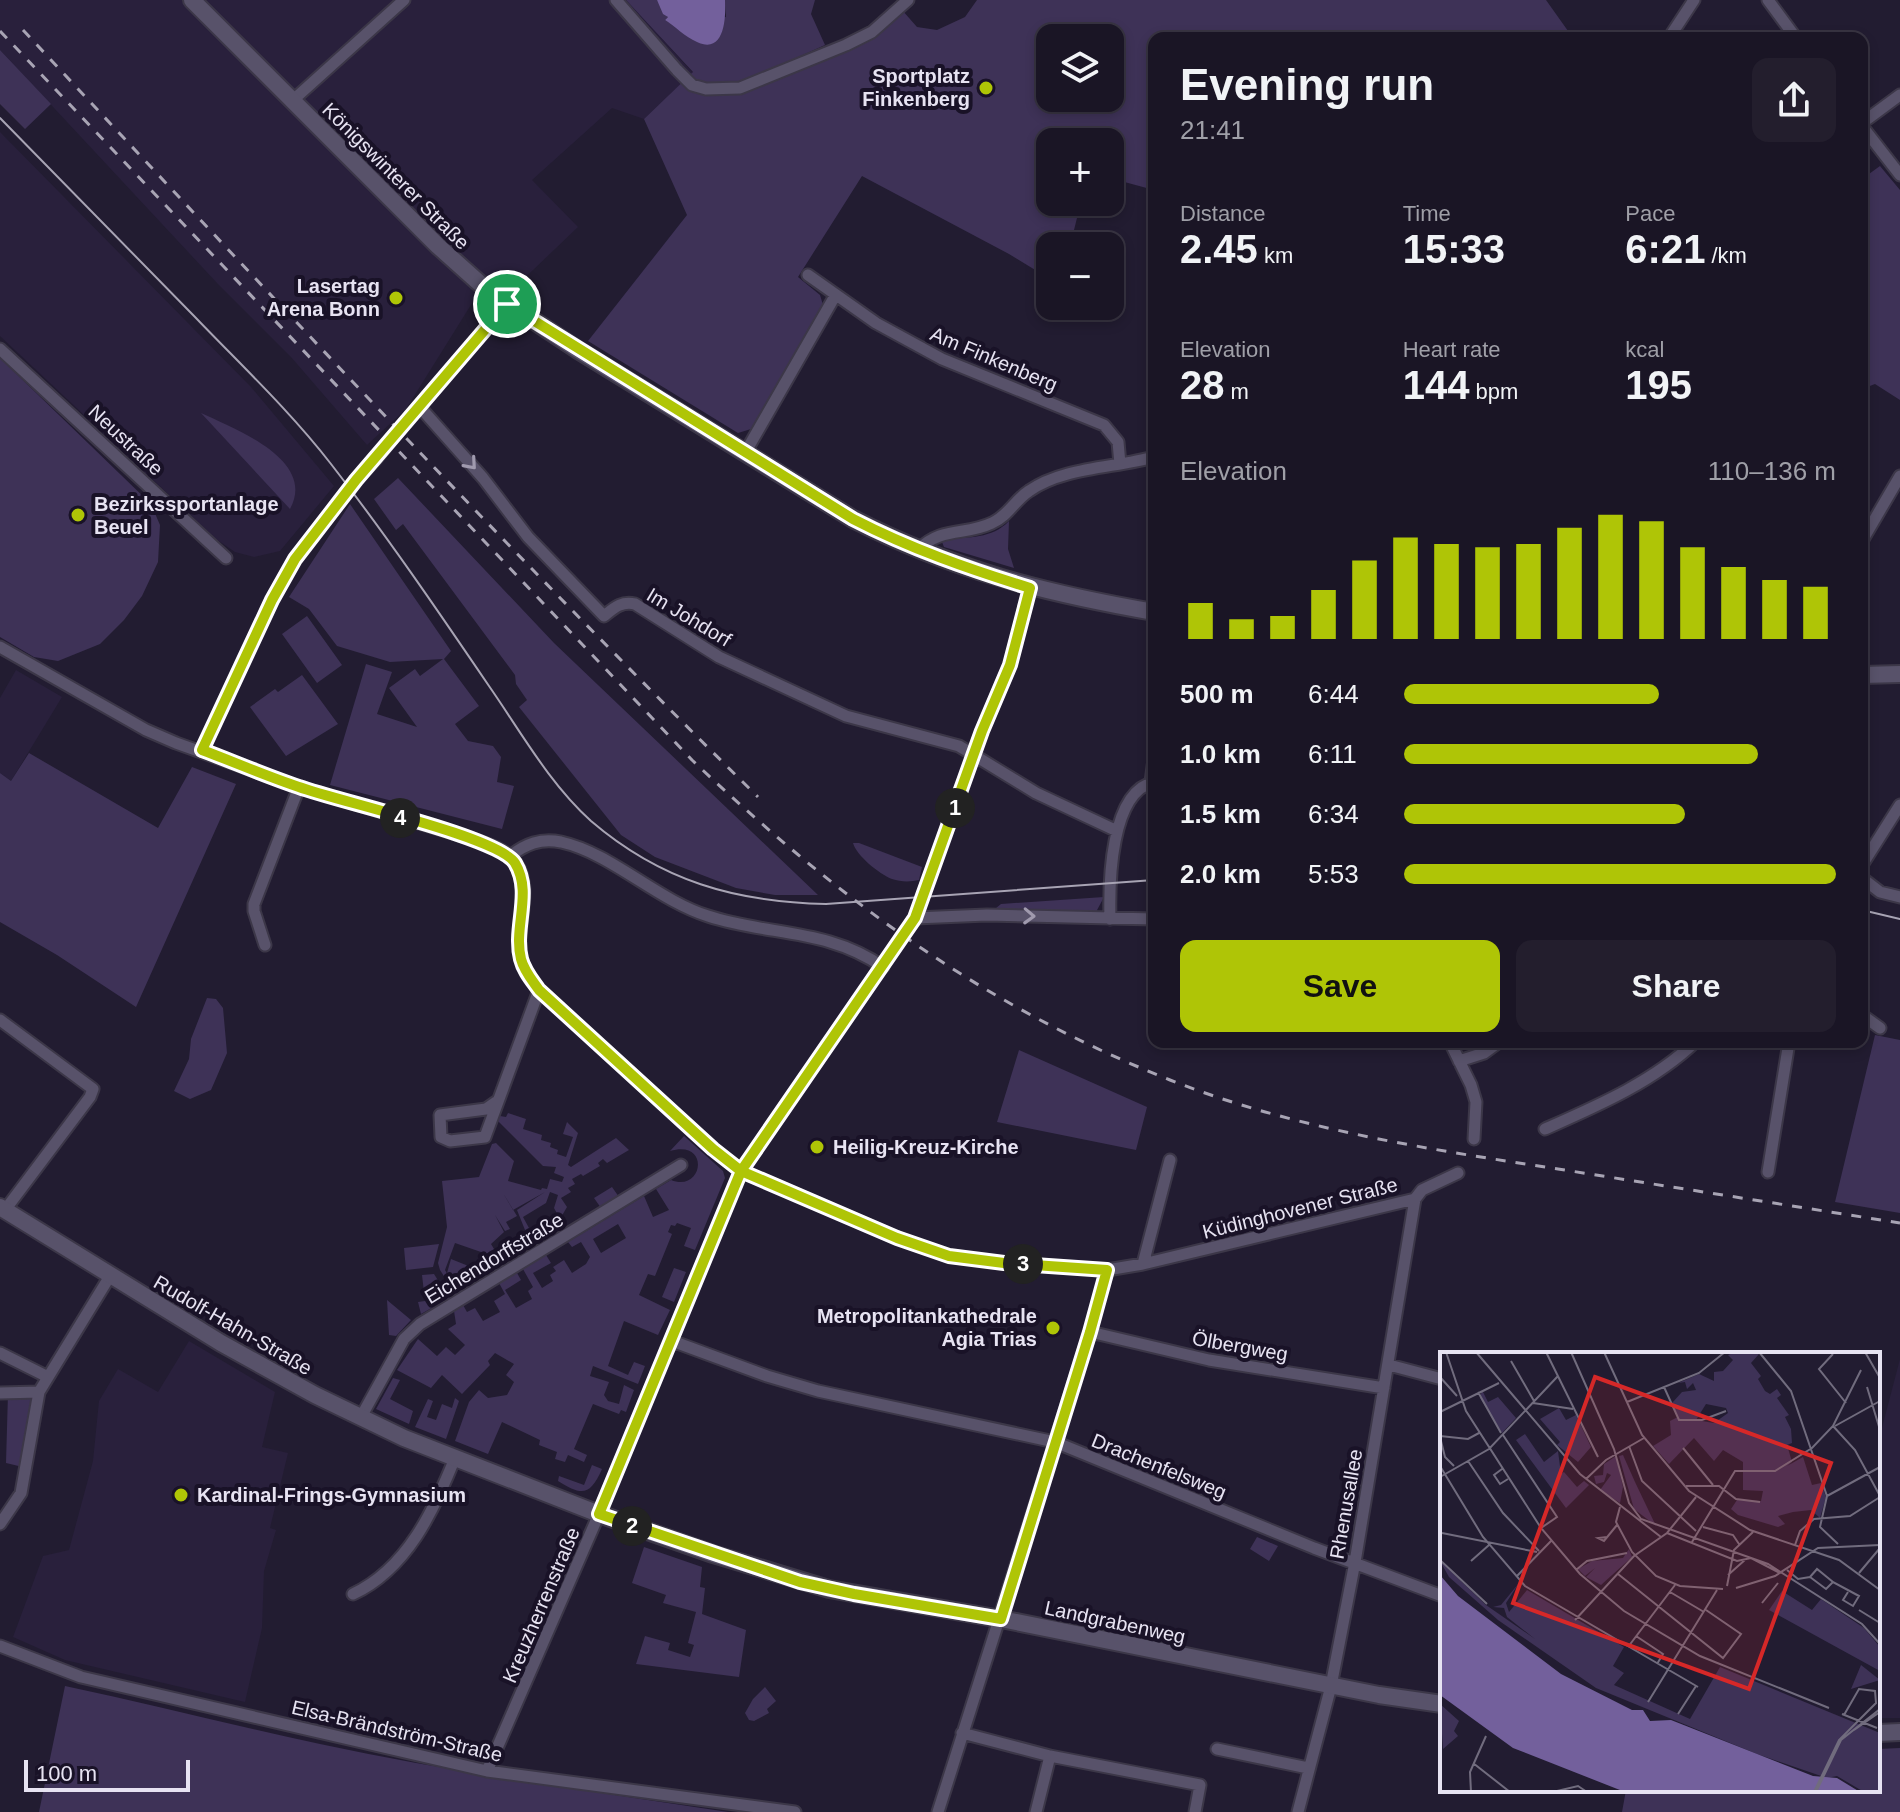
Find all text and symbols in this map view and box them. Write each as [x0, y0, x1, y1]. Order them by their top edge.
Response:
map controls [1036, 24, 1124, 320]
button: layers [1036, 24, 1124, 112]
button: share [1752, 58, 1836, 142]
text: Evening run [1180, 60, 1434, 109]
place label: Sportplatz Finkenberg [862, 65, 970, 110]
marker: Sportplatz Finkenberg [977, 79, 995, 97]
street label: Königswinterer Straße [318, 98, 474, 254]
text: 21:41 [1180, 115, 1245, 145]
button: + [1036, 128, 1124, 216]
text: Distance [1180, 201, 1266, 226]
text: Time [1403, 201, 1451, 226]
text: Pace [1625, 201, 1675, 226]
text: 2.45 [1180, 227, 1258, 271]
text: 15:33 [1403, 227, 1505, 271]
text: 6:21 [1625, 227, 1705, 271]
button: − [1036, 232, 1124, 320]
text: km [1258, 243, 1293, 268]
text: /km [1705, 243, 1747, 268]
pin [473, 270, 541, 338]
place label: Lasertag Arena Bonn [267, 275, 380, 320]
icon: arrive [485, 282, 529, 326]
marker: Lasertag Arena Bonn [387, 289, 405, 307]
street label: Am Finkenberg [927, 322, 1061, 396]
text: Elevation [1180, 337, 1271, 362]
text: Heart rate [1403, 337, 1500, 362]
text: kcal [1625, 337, 1664, 362]
text: 28 [1180, 363, 1225, 407]
text: 144 [1403, 363, 1469, 407]
text: 195 [1625, 363, 1692, 407]
text: m [1225, 379, 1249, 404]
text: bpm [1469, 379, 1518, 404]
street label: Neustraße [84, 400, 168, 480]
one-way arrow [461, 455, 476, 470]
text: Elevation [1180, 456, 1287, 486]
text: 110–136 m [1708, 456, 1836, 486]
place label: Bezirkssportanlage Beuel [94, 493, 279, 538]
marker: Bezirkssportanlage Beuel [69, 506, 87, 524]
street label: Im Johdorf [643, 583, 736, 651]
text: 500 m [1180, 679, 1254, 709]
text: 6:44 [1308, 679, 1359, 709]
text: 1.0 km [1180, 739, 1261, 769]
text: 6:11 [1308, 739, 1357, 769]
pin: 1 [935, 788, 975, 828]
text: 1 [949, 795, 961, 820]
pin: 4 [380, 798, 420, 838]
text: 1.5 km [1180, 799, 1261, 829]
text: 6:34 [1308, 799, 1359, 829]
text: 4 [394, 805, 406, 830]
text: 2.0 km [1180, 859, 1261, 889]
text: 5:53 [1308, 859, 1359, 889]
one-way arrow [1023, 908, 1036, 925]
button: Save [1180, 940, 1500, 1032]
button: Share [1516, 940, 1836, 1032]
place label: Heilig-Kreuz-Kirche [833, 1136, 1019, 1158]
marker: Heilig-Kreuz-Kirche [808, 1138, 826, 1156]
street label: Küdinghovener Straße [1200, 1173, 1400, 1243]
street label: Eichendorffstraße [421, 1208, 567, 1308]
pin: 3 [1003, 1244, 1043, 1284]
text: 3 [1017, 1251, 1029, 1276]
street label: Rudolf-Hahn-Straße [150, 1271, 316, 1379]
place label: Metropolitankathedrale Agia Trias [817, 1305, 1037, 1350]
marker: Metropolitankathedrale Agia Trias [1044, 1319, 1062, 1337]
street label: Ölbergweg [1190, 1327, 1290, 1365]
inset map [1440, 1352, 1880, 1792]
street label: Drachenfelsweg [1088, 1429, 1230, 1503]
street label: Rhenusallee [1326, 1447, 1366, 1561]
place label: Kardinal-Frings-Gymnasium [197, 1484, 466, 1506]
marker: Kardinal-Frings-Gymnasium [172, 1486, 190, 1504]
pin: 2 [612, 1506, 652, 1546]
text: 2 [626, 1513, 638, 1538]
street label: Kreuzherrenstraße [498, 1524, 584, 1686]
street label: Landgrabenweg [1043, 1596, 1187, 1648]
street label: Elsa-Brändström-Straße [289, 1696, 505, 1766]
scale bar [24, 1756, 190, 1792]
text: 100 m [36, 1761, 97, 1786]

